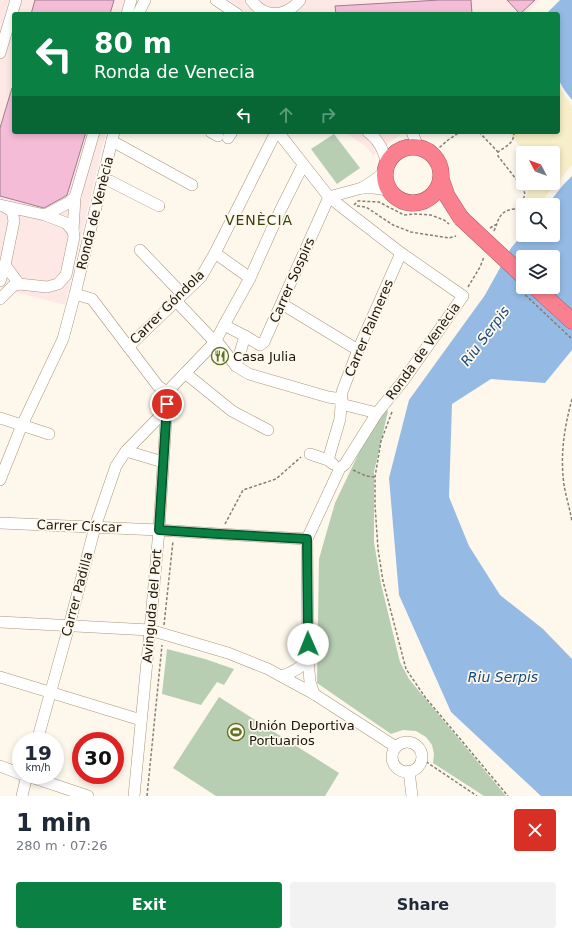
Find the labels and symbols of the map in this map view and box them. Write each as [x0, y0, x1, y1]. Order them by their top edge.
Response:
north arrow [516, 146, 560, 190]
street label: Ronda de Venècia [74, 155, 116, 271]
district label: VENÈCIA [225, 212, 293, 228]
street label: Carrer Sospirs [267, 235, 318, 325]
street label: Carrer Góndola [127, 267, 207, 347]
street label: Carrer Palmeres [342, 277, 396, 379]
street label: Ronda de Venècia [383, 300, 463, 402]
water label: Riu Serpis [457, 303, 513, 369]
restaurant icon: Casa Julia [210, 346, 230, 366]
place label: Casa Julia [233, 349, 296, 364]
pin [150, 387, 184, 421]
street label: Carrer Císcar [36, 517, 122, 535]
street label: Avinguda del Port [140, 548, 164, 664]
street label: Carrer Padilla [58, 550, 96, 638]
position arrow [287, 623, 329, 665]
water label: Riu Serpis [468, 669, 538, 685]
place label: Unión Deportiva Portuarios [249, 718, 355, 748]
sports icon: Unión Deportiva Portuarios [226, 722, 246, 742]
speed limit sign: 30 [72, 732, 124, 784]

